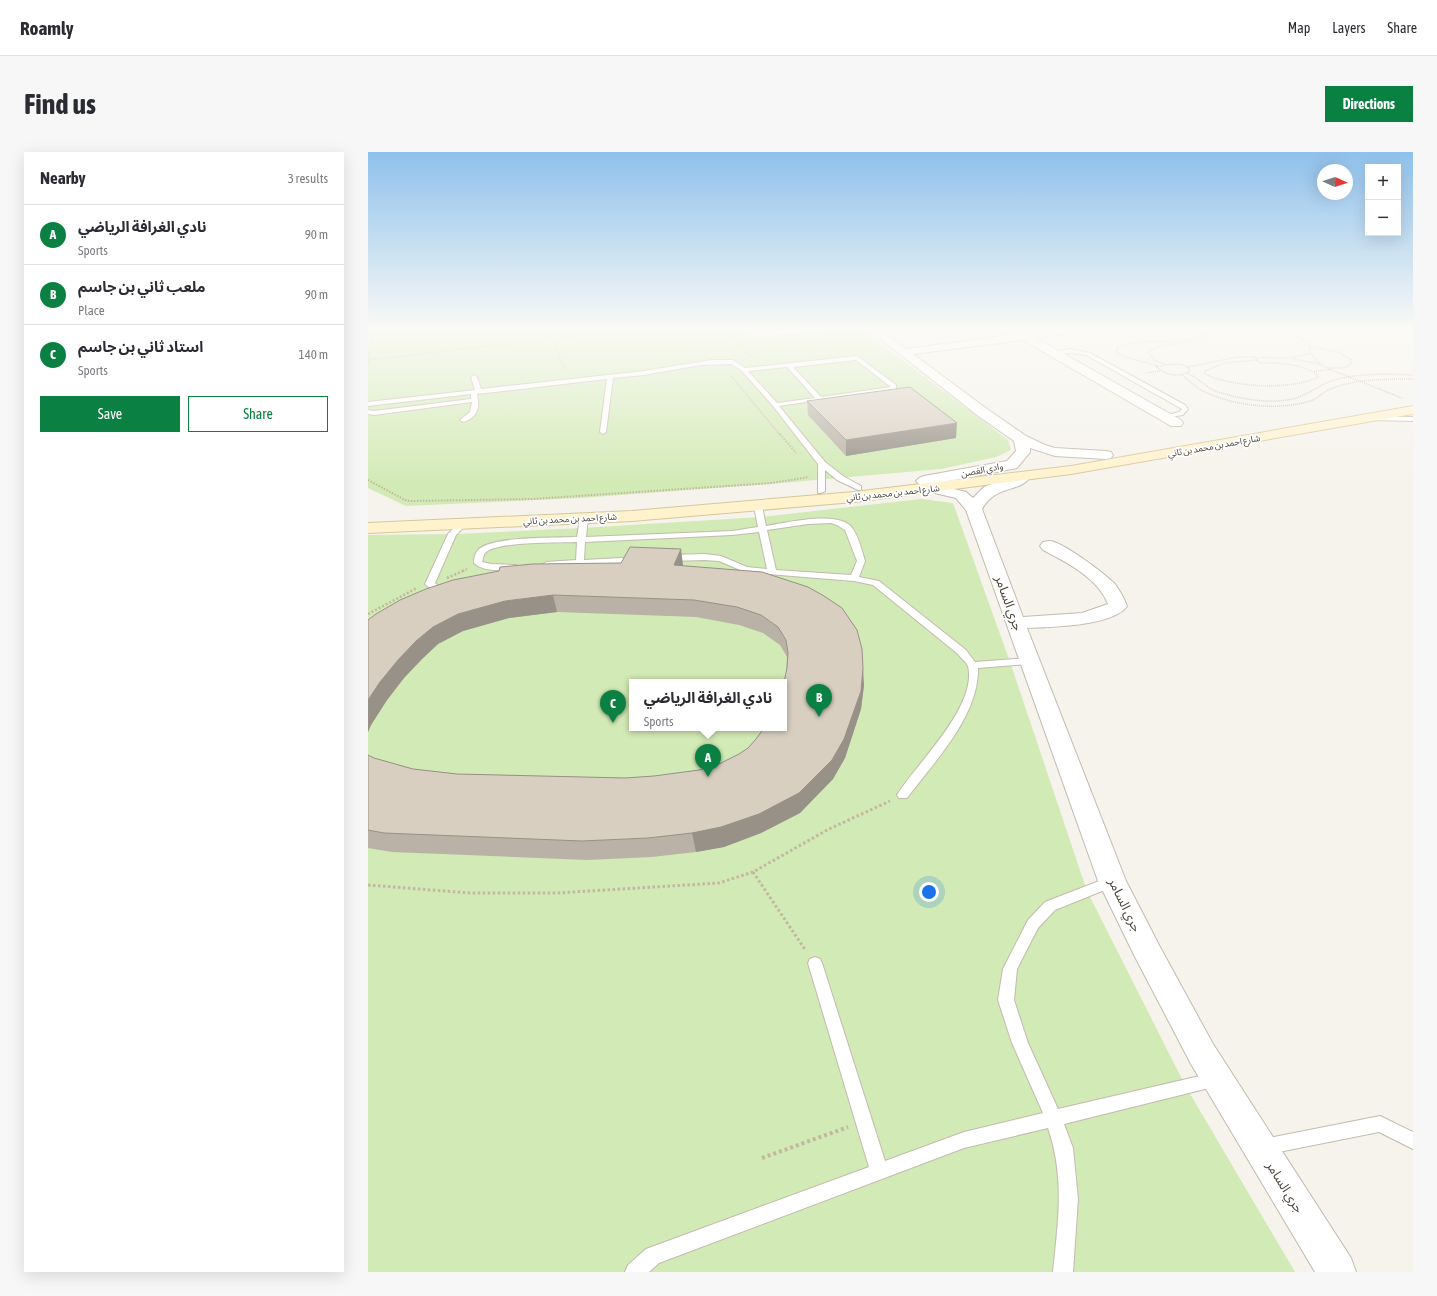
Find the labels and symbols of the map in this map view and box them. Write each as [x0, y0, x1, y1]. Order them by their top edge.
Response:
north arrow [1317, 164, 1353, 200]
street label: شارع احمد بن محمد بن ثاني [1167, 433, 1261, 461]
street label: وادي الغصن [960, 461, 1004, 481]
street label: شارع احمد بن محمد بن ثاني [846, 483, 940, 505]
street label: شارع احمد بن محمد بن ثاني [523, 512, 617, 529]
street label: جري السامر [989, 572, 1026, 634]
pin: B [806, 684, 832, 717]
pin: C [600, 690, 626, 723]
pin: A [695, 744, 721, 777]
street label: جري السامر [1102, 875, 1145, 936]
your location [919, 882, 939, 902]
street label: جري السامر [1260, 1158, 1307, 1217]

